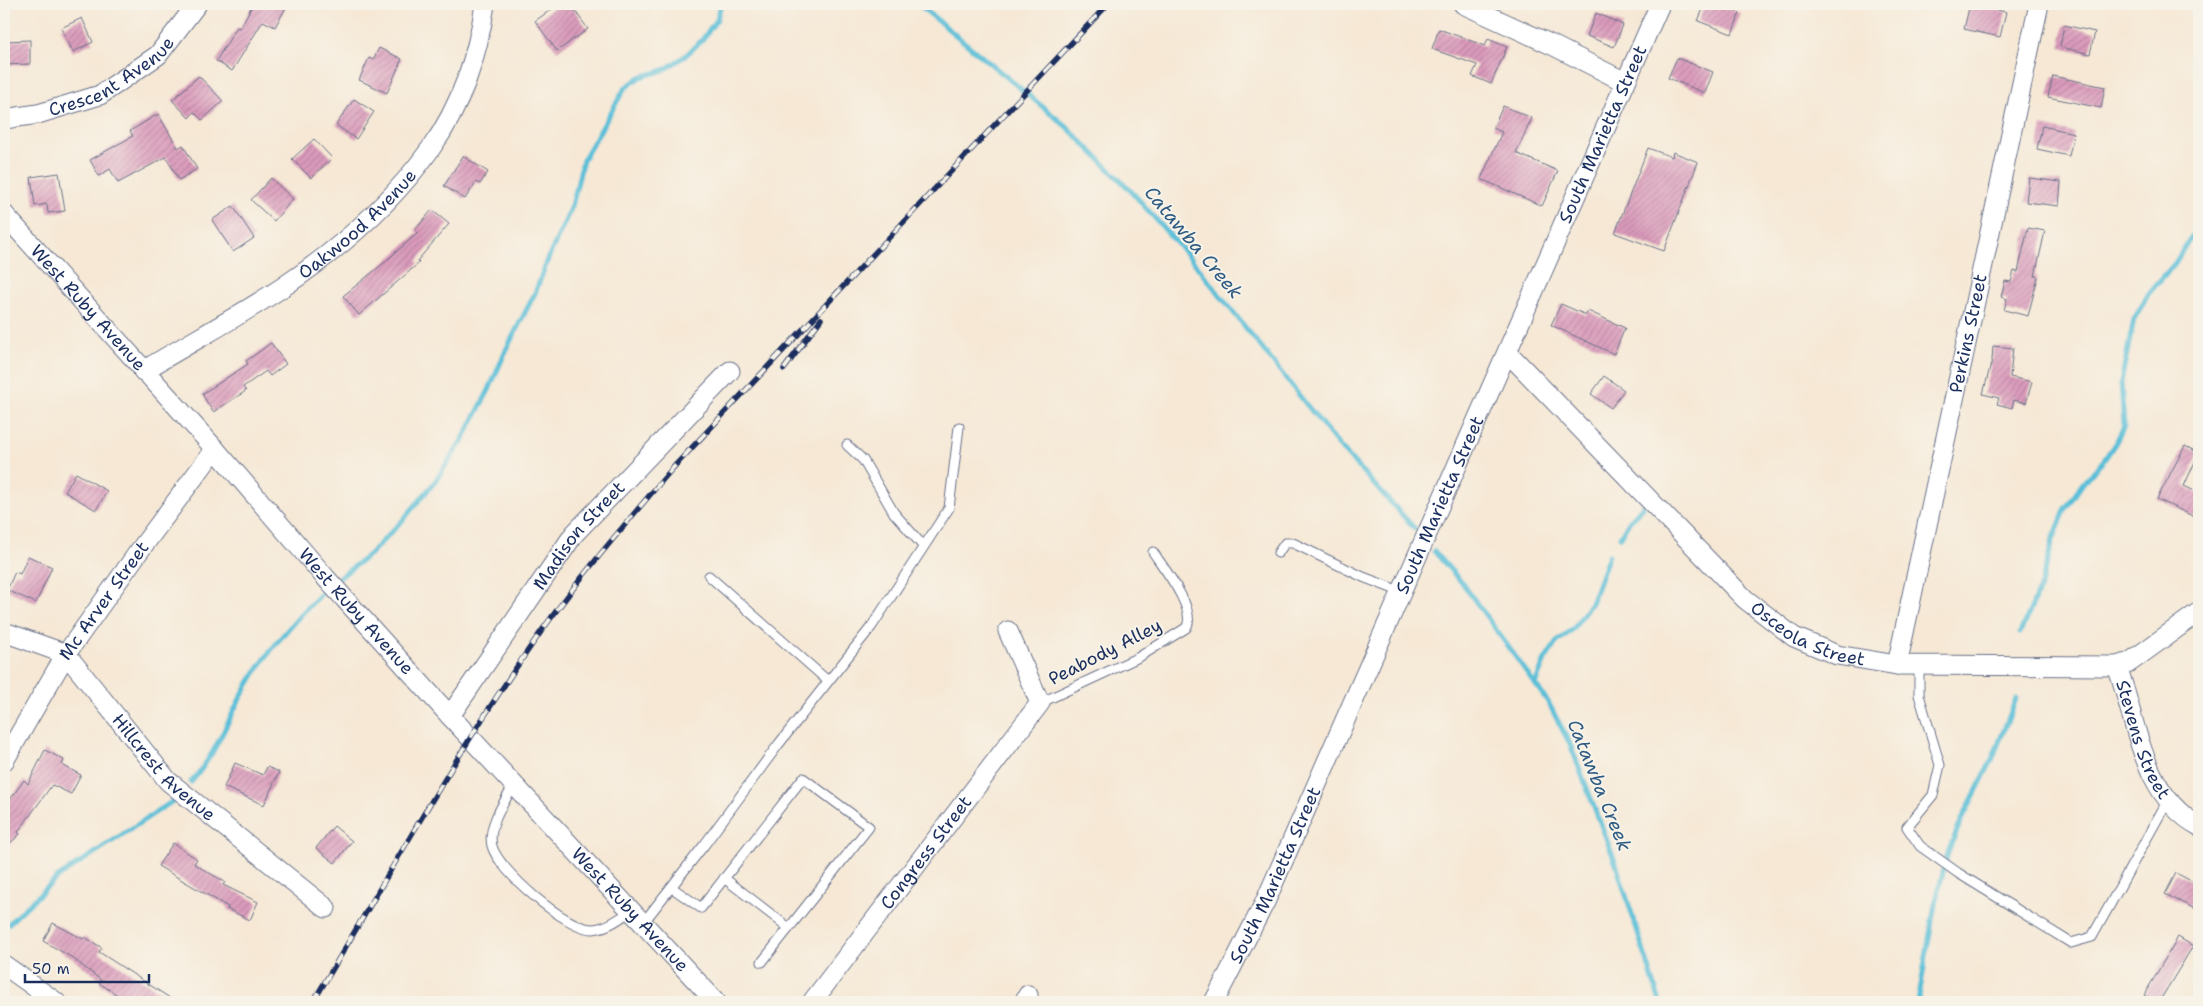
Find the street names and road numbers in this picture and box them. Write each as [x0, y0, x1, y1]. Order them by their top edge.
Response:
street label: Crescent Avenue [46, 32, 180, 122]
street label: South Marietta Street [1553, 41, 1652, 227]
street label: Oakwood Avenue [294, 164, 422, 285]
street label: West Ruby Avenue [25, 239, 151, 376]
street label: Perkins Street [1944, 272, 1993, 395]
street label: South Marietta Street [1390, 412, 1489, 598]
street label: Madison Street [527, 476, 630, 595]
street label: Mc Arver Street [53, 536, 154, 665]
street label: West Ruby Avenue [293, 543, 419, 680]
street label: Osceola Street [1746, 596, 1867, 671]
street label: Peabody Alley [1044, 613, 1166, 691]
street label: Stevens Street [2110, 677, 2176, 804]
street label: Hillcrest Avenue [107, 709, 221, 827]
street label: South Marietta Street [1224, 783, 1326, 967]
street label: Congress Street [875, 791, 977, 914]
street label: West Ruby Avenue [566, 842, 694, 977]

